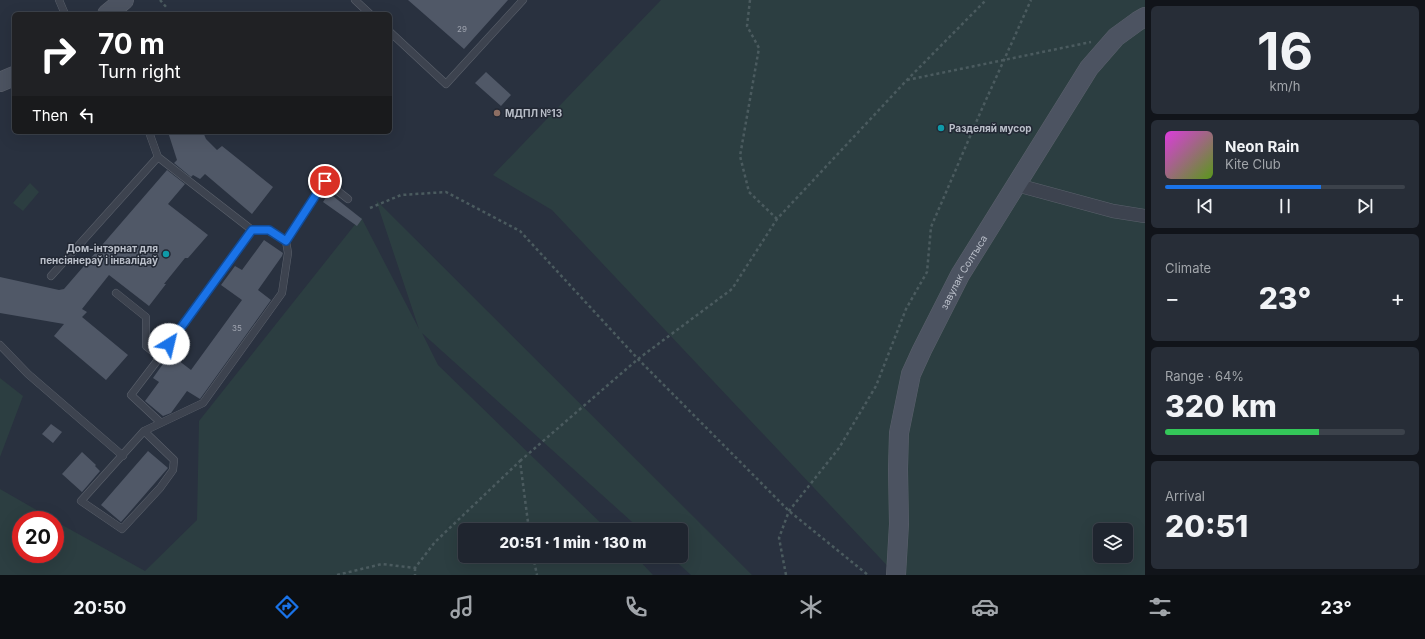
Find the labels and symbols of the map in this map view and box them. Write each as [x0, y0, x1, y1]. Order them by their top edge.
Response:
house number: 29 [457, 24, 467, 34]
place label: МДПЛ №13 [505, 107, 562, 119]
marker: МДПЛ №13 [492, 108, 502, 118]
place label: Разделяй мусор [949, 122, 1032, 135]
marker: Разделяй мусор [936, 123, 946, 133]
pin [308, 164, 342, 198]
street label: завулак Солтыса [938, 233, 989, 311]
place label: Дом-інтэрнат для пенсіянераў і інвалідаў [40, 242, 158, 267]
marker: Дом-інтэрнат для пенсіянераў і інвалідаў [161, 249, 171, 259]
position arrow [148, 323, 190, 365]
house number: 35 [232, 323, 242, 333]
speed limit sign: 20 [12, 511, 64, 563]

